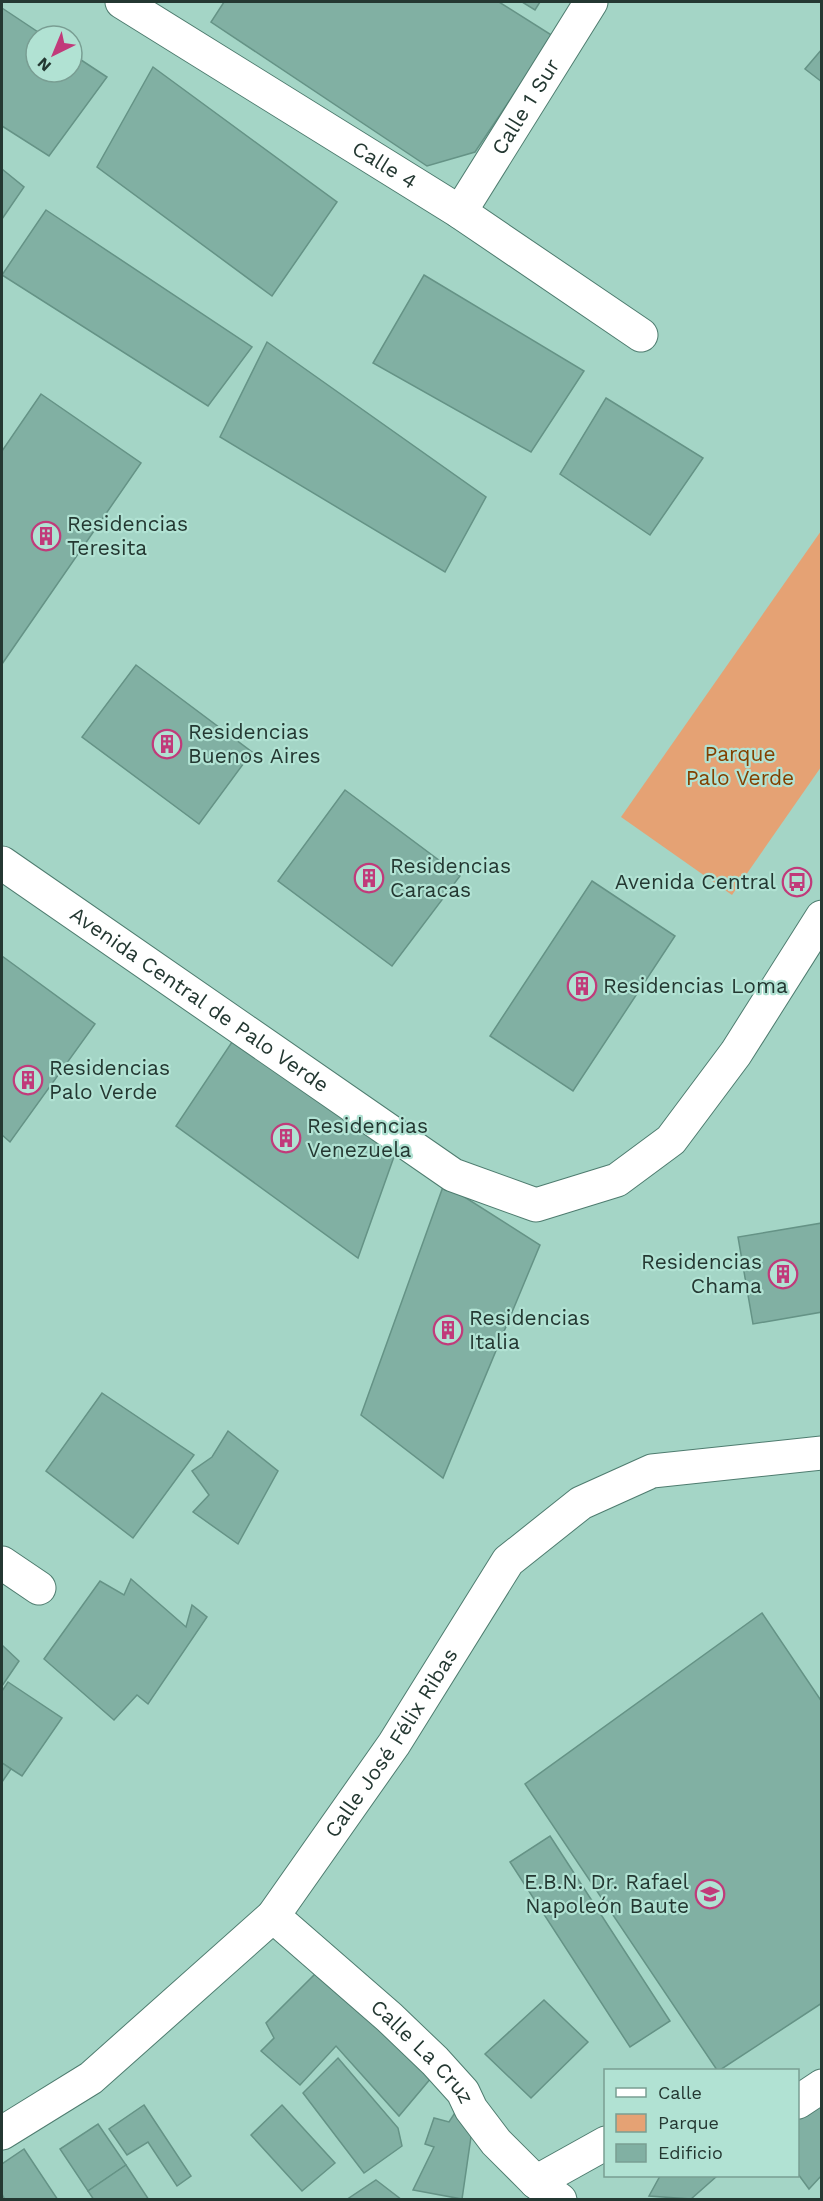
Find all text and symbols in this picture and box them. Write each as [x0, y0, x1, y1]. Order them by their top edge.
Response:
north arrow [24, 24, 84, 84]
text: N [33, 54, 55, 76]
street label: Calle 1 Sur [486, 54, 565, 159]
street label: Calle 4 [348, 135, 422, 194]
place label: Residencias Teresita [67, 511, 188, 560]
building icon: Residencias Teresita [30, 520, 62, 552]
place label: Residencias Buenos Aires [188, 719, 321, 768]
building icon: Residencias Buenos Aires [151, 728, 183, 760]
park label: Parque Palo Verde [686, 741, 794, 790]
place label: Residencias Caracas [390, 853, 511, 902]
building icon: Residencias Caracas [353, 862, 385, 894]
bus stop icon: Avenida Central [781, 866, 813, 898]
place label: Avenida Central [615, 869, 777, 894]
street label: Avenida Central de Palo Verde [66, 901, 334, 1097]
building icon: Residencias Loma [566, 970, 598, 1002]
place label: Residencias Loma [603, 973, 788, 998]
place label: Residencias Palo Verde [49, 1055, 170, 1104]
building icon: Residencias Palo Verde [12, 1064, 44, 1096]
place label: Residencias Venezuela [307, 1113, 428, 1162]
building icon: Residencias Venezuela [270, 1122, 302, 1154]
place label: Residencias Chama [641, 1249, 762, 1298]
building icon: Residencias Chama [767, 1258, 799, 1290]
place label: Residencias Italia [469, 1305, 590, 1354]
building icon: Residencias Italia [432, 1314, 464, 1346]
street label: Calle José Félix Ribas [319, 1643, 463, 1842]
place label: E.B.N. Dr. Rafael Napoleón Baute [524, 1869, 690, 1918]
school or university icon: E.B.N. Dr. Rafael Napoleón Baute [694, 1878, 726, 1910]
street label: Calle La Cruz [366, 1994, 480, 2107]
legend [604, 2069, 799, 2177]
text: Calle [658, 2082, 702, 2103]
text: Parque [658, 2112, 719, 2133]
text: Edificio [658, 2142, 723, 2163]

